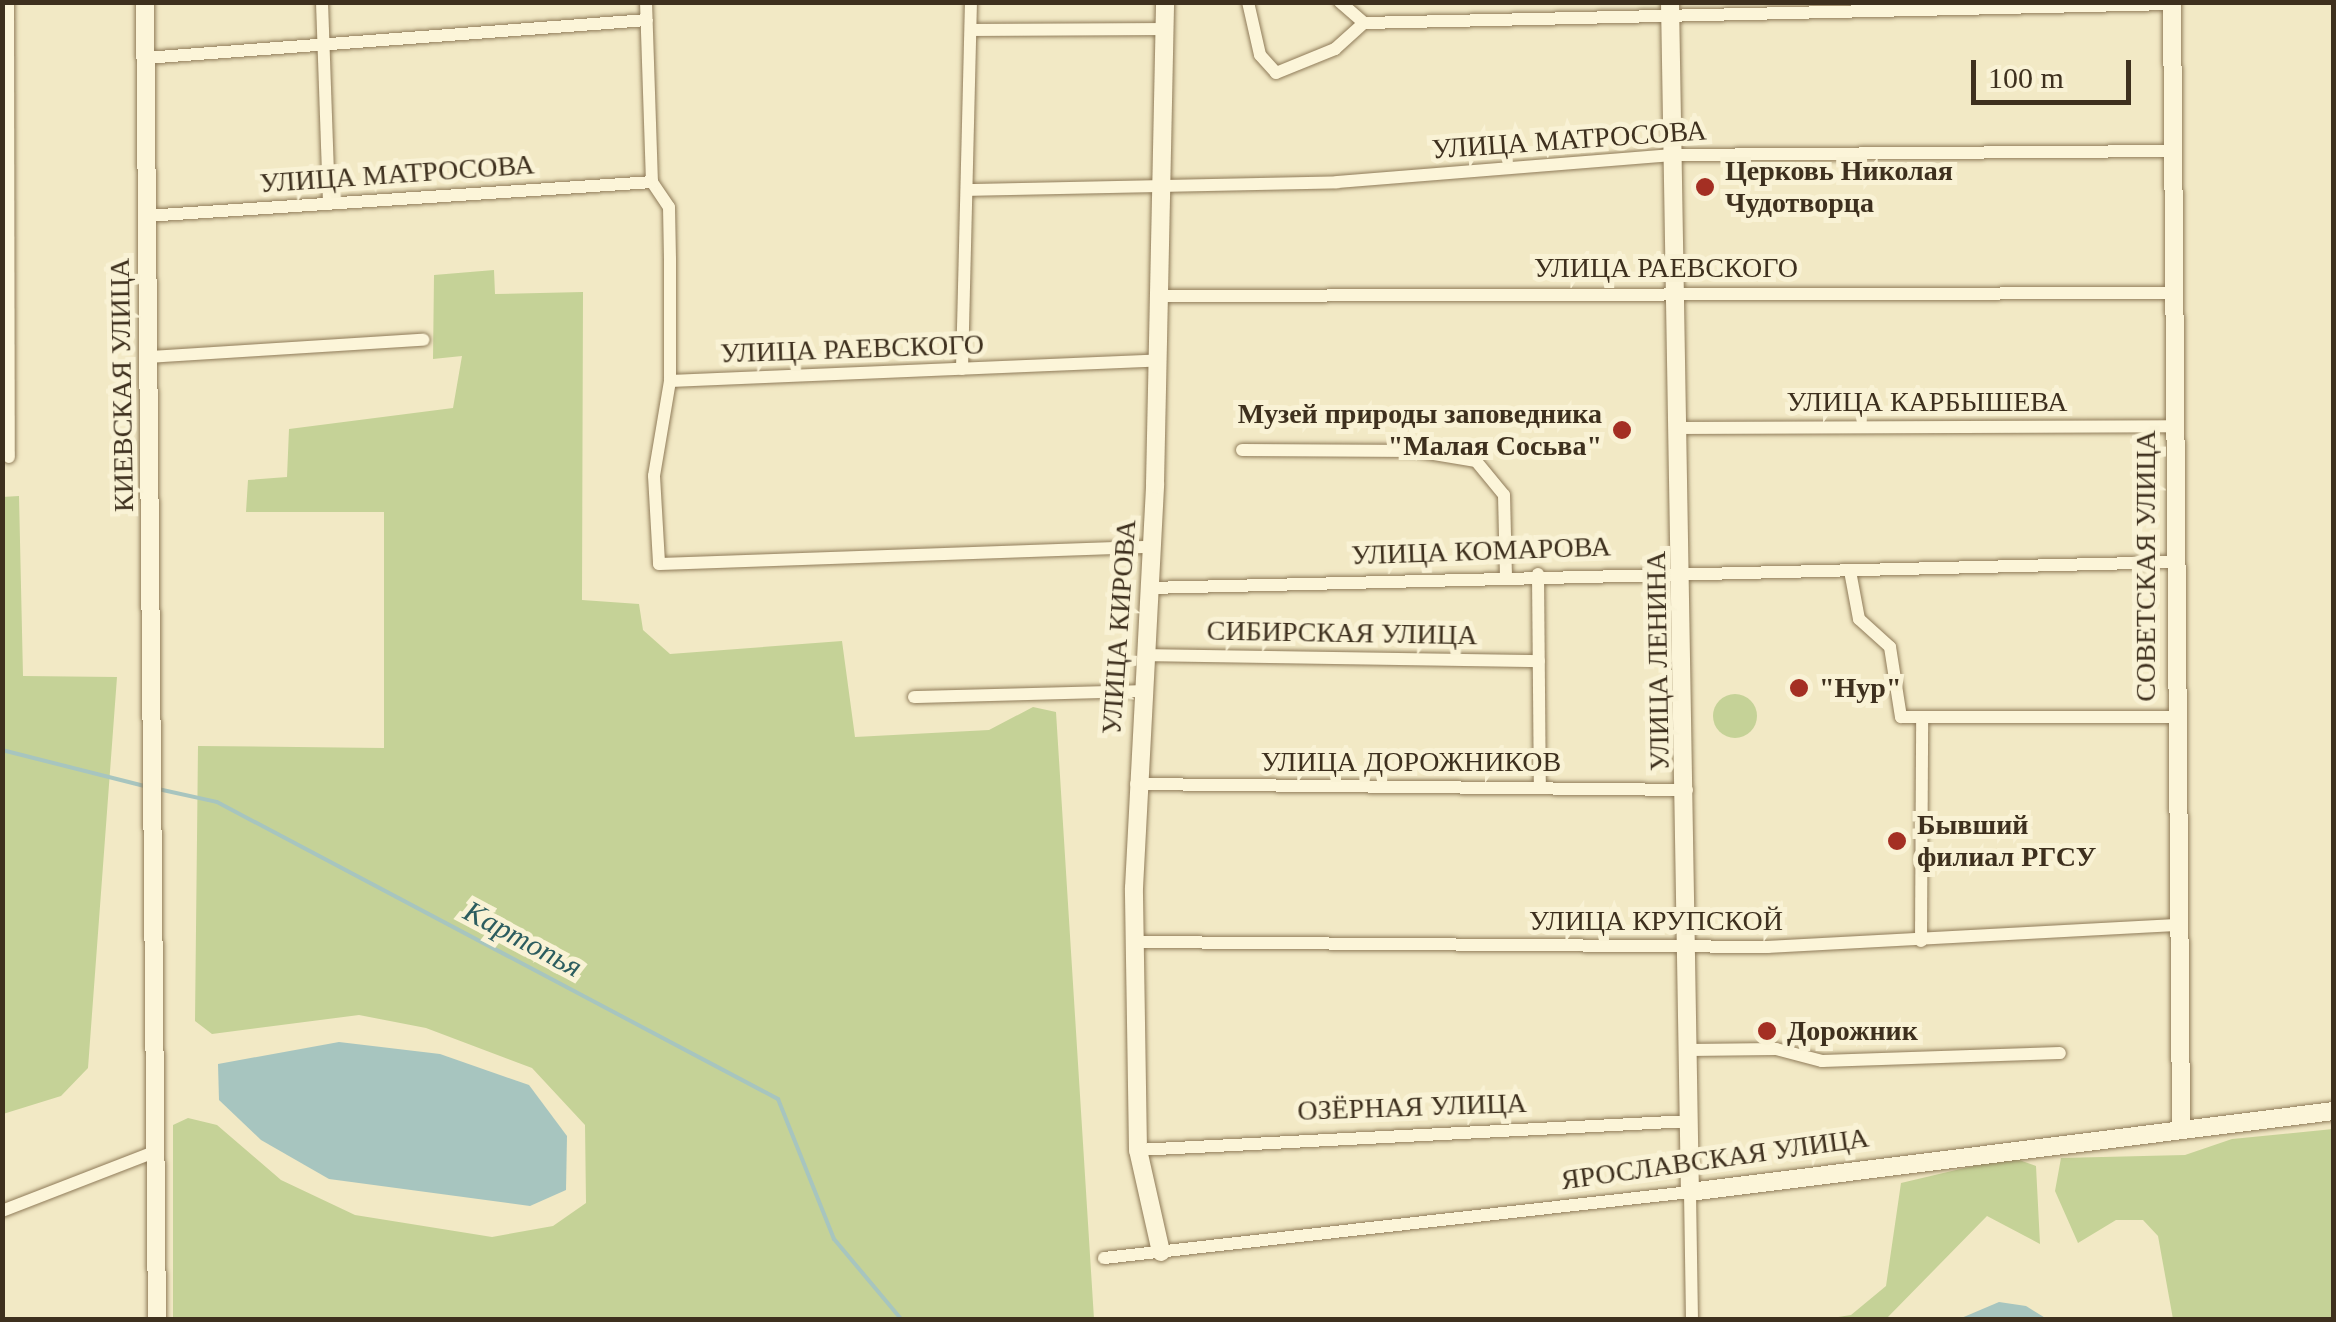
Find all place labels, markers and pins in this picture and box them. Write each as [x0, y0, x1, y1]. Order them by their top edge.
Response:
place label: Церковь Николая Чудотворца [1725, 154, 1953, 220]
marker: Церковь Николая Чудотворца [1694, 176, 1716, 198]
place label: Музей природы заповедника "Малая Сосьва" [1238, 397, 1602, 463]
marker: Музей природы заповедника "Малая Сосьва" [1611, 419, 1633, 441]
place label: "Нур" [1819, 671, 1901, 705]
marker: "Нур" [1788, 677, 1810, 699]
place label: Бывший филиал РГСУ [1917, 808, 2096, 874]
marker: Бывший филиал РГСУ [1886, 830, 1908, 852]
place label: Дорожник [1787, 1014, 1918, 1048]
marker: Дорожник [1756, 1020, 1778, 1042]

